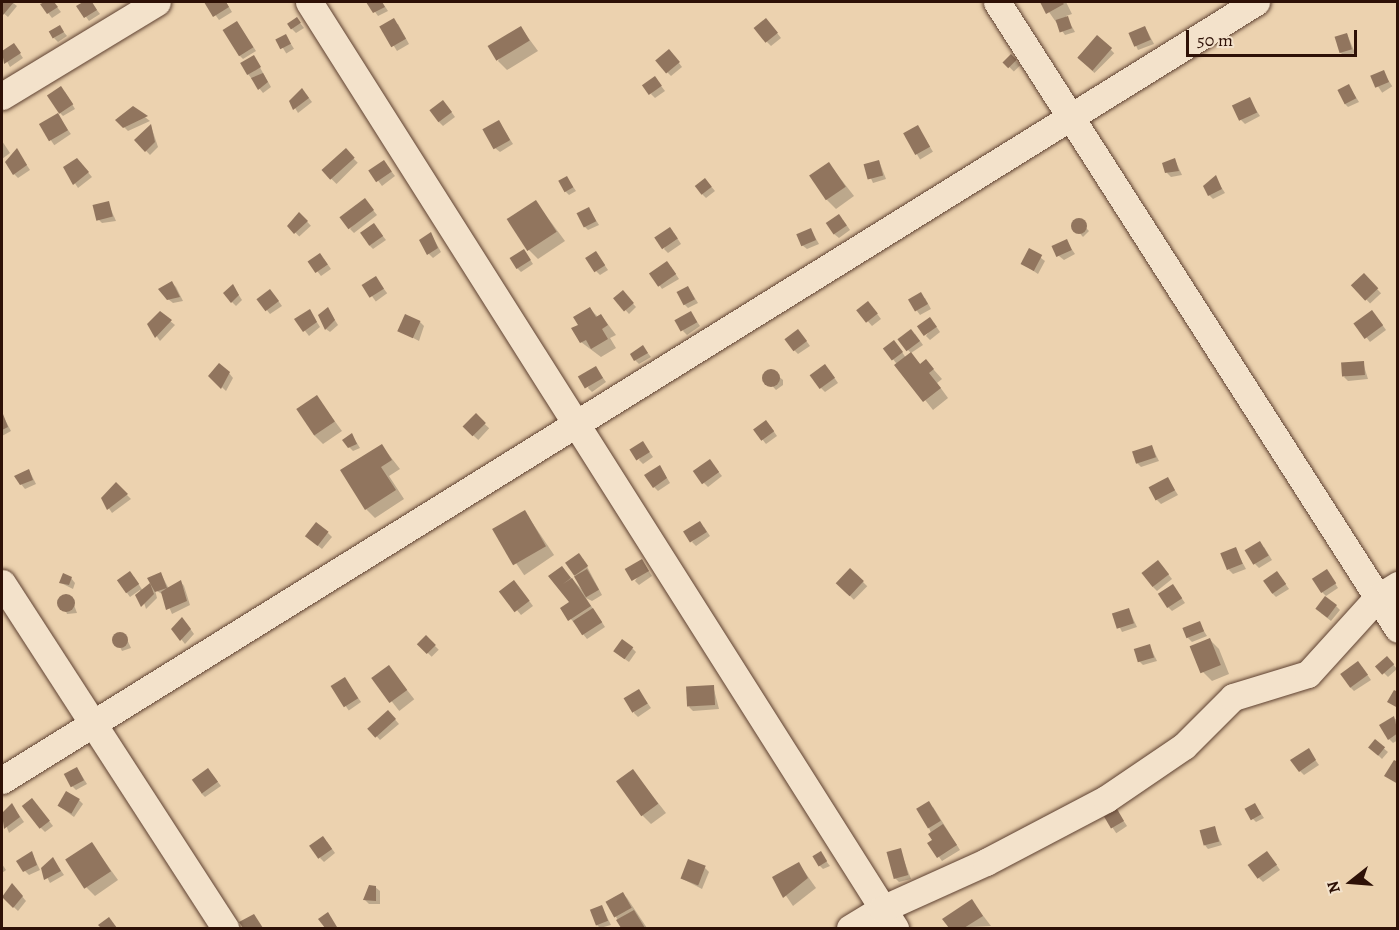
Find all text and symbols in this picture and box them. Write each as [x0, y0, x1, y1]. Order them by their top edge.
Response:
scale bar [1189, 18, 1360, 56]
text: 50 m [1197, 28, 1233, 52]
north arrow [1321, 852, 1381, 912]
text: N [1322, 878, 1346, 896]

